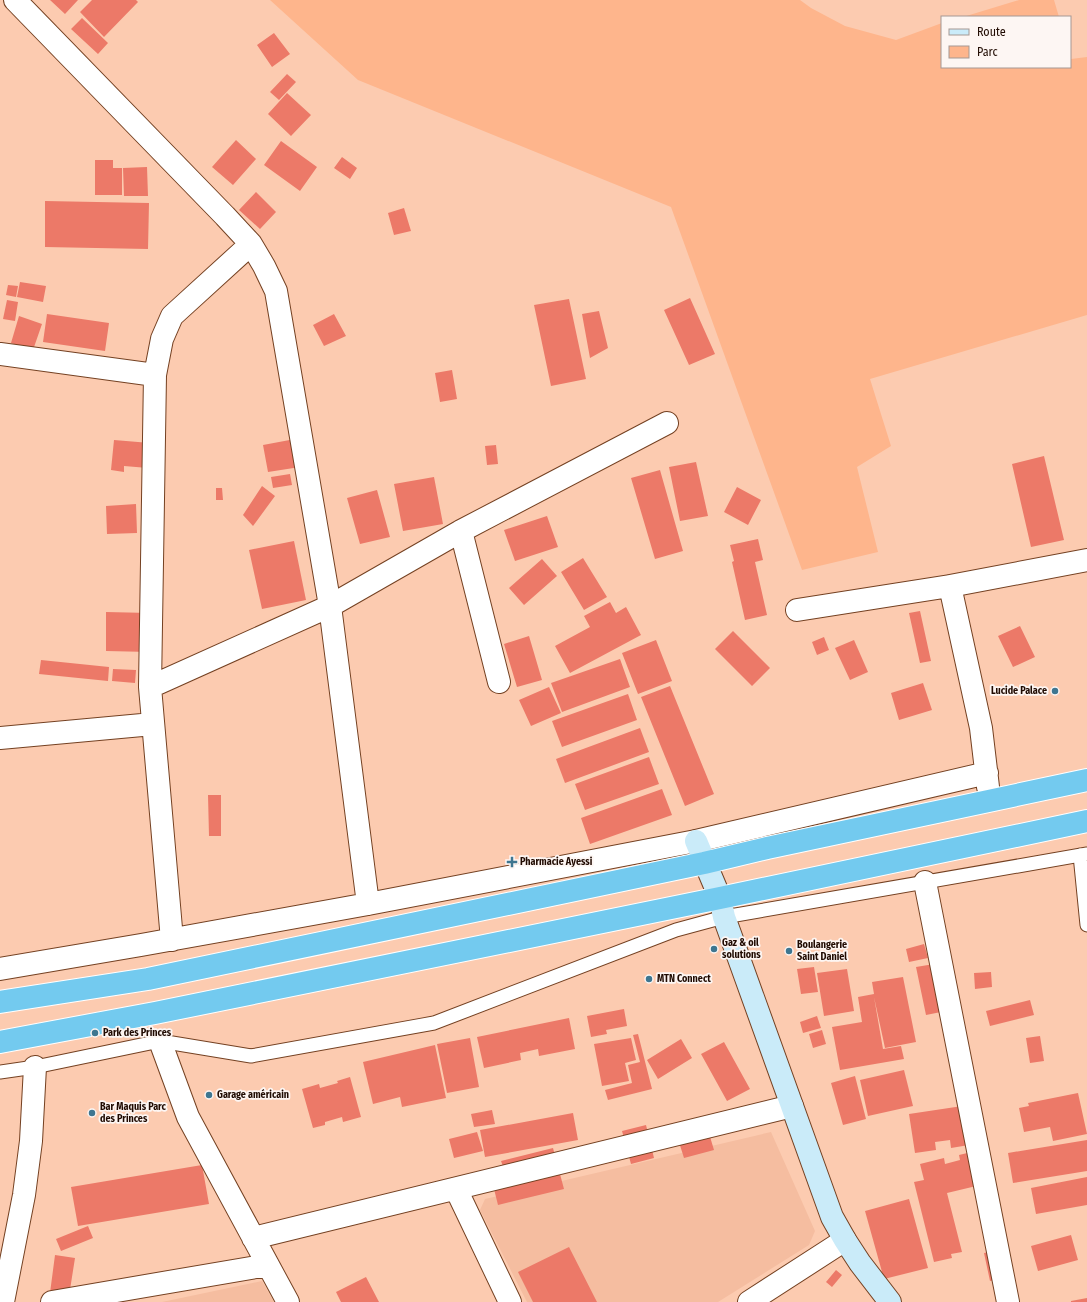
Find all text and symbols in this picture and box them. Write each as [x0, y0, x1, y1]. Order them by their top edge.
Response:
legend [941, 16, 1071, 68]
text: Route [977, 25, 1006, 39]
text: Parc [977, 45, 998, 59]
place label: Lucide Palace [991, 685, 1047, 697]
marker: Lucide Palace [1050, 686, 1060, 696]
place label: Pharmacie Ayessi [520, 856, 593, 868]
marker: Pharmacie Ayessi [507, 857, 517, 867]
place label: Gaz & oil solutions [722, 937, 761, 961]
place label: Boulangerie Saint Daniel [797, 939, 847, 963]
marker: Gaz & oil solutions [709, 944, 719, 954]
marker: Boulangerie Saint Daniel [784, 946, 794, 956]
place label: MTN Connect [657, 973, 711, 985]
marker: MTN Connect [644, 974, 654, 984]
place label: Park des Princes [103, 1027, 172, 1039]
marker: Park des Princes [90, 1028, 100, 1038]
place label: Garage américain [217, 1088, 289, 1101]
marker: Garage américain [204, 1090, 214, 1100]
place label: Bar Maquis Parc des Princes [100, 1101, 166, 1125]
marker: Bar Maquis Parc des Princes [87, 1108, 97, 1118]

